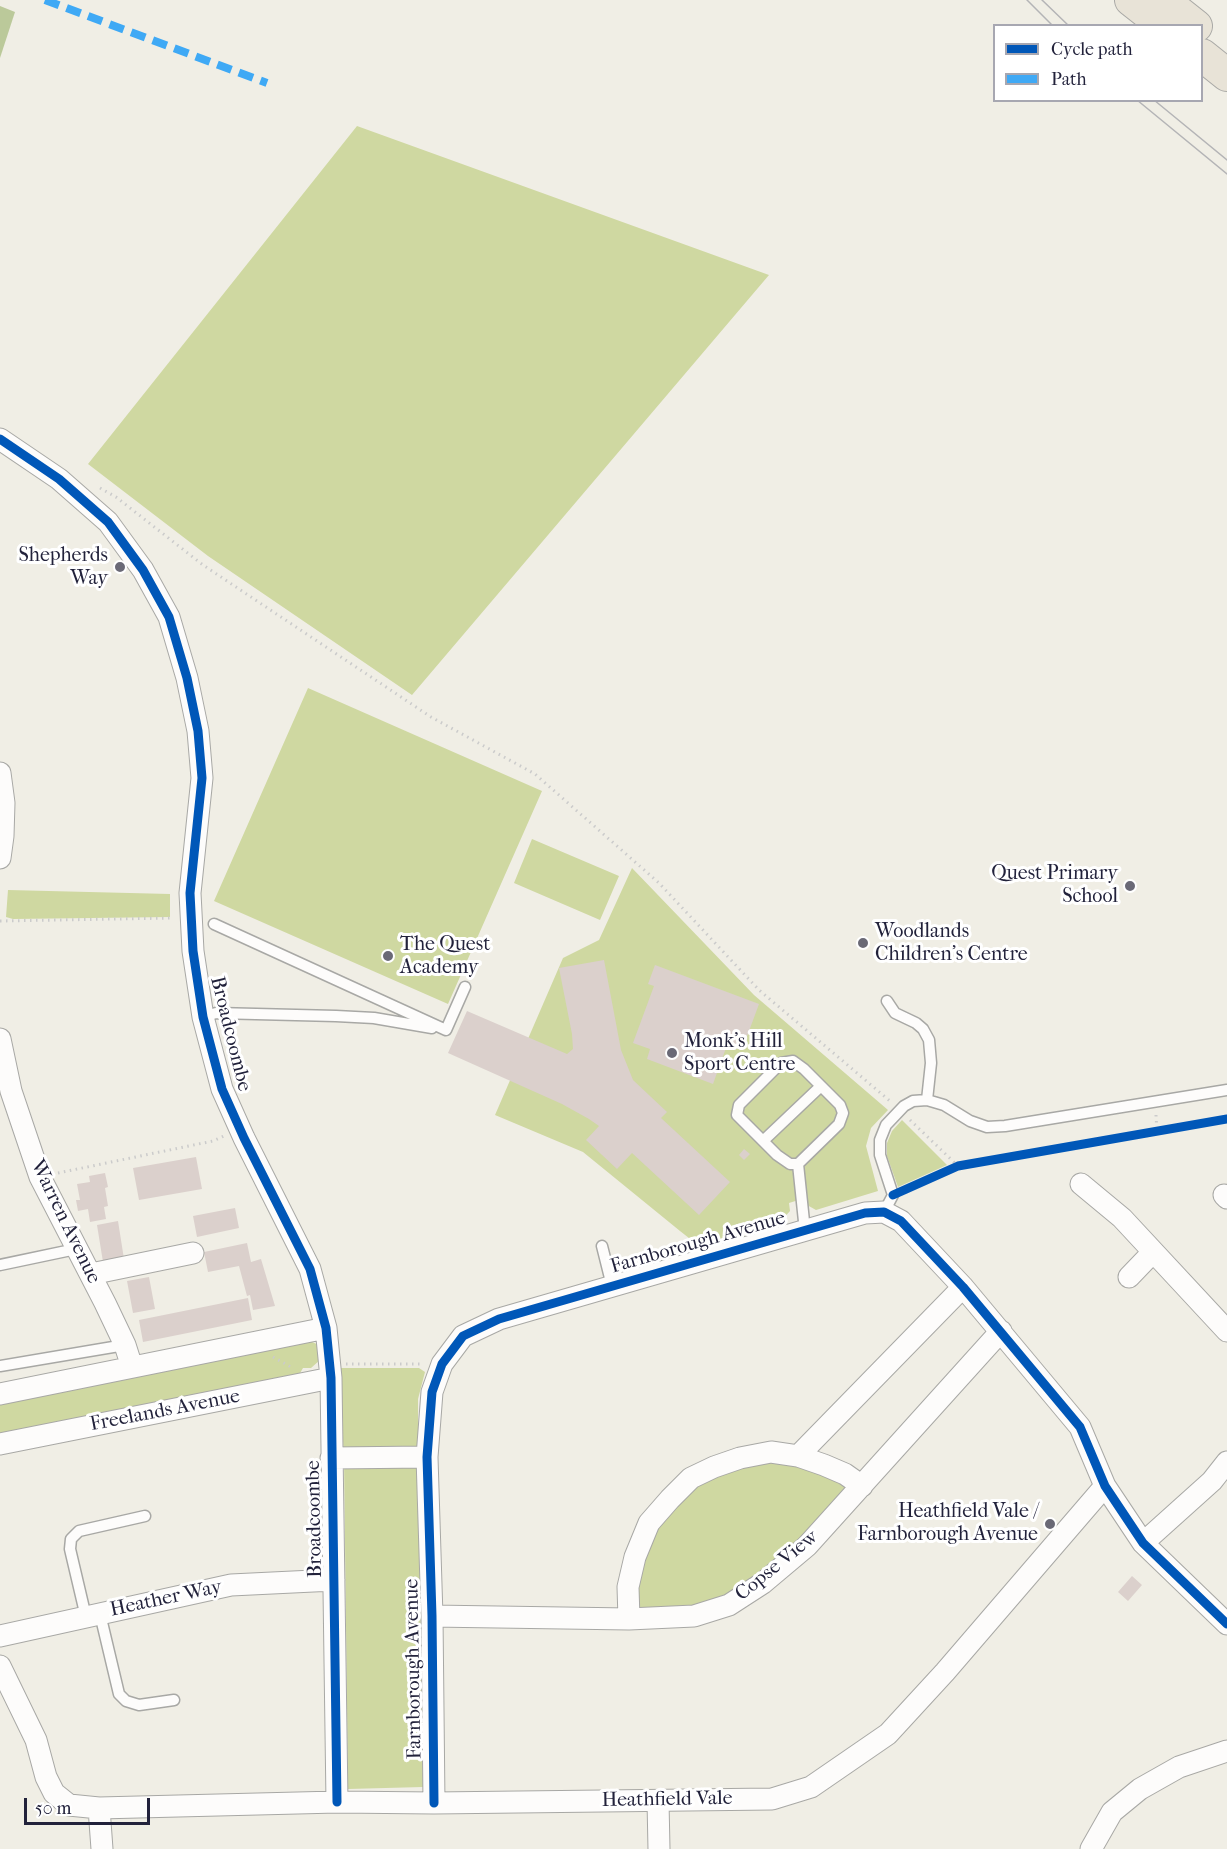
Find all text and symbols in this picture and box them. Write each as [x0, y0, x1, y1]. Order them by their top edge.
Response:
legend [993, 24, 1203, 102]
text: Cycle path [1051, 39, 1132, 60]
text: Path [1051, 69, 1087, 90]
place label: Shepherds Way [18, 544, 108, 591]
marker: Shepherds Way [113, 560, 127, 574]
place label: Quest Primary School [991, 862, 1118, 909]
marker: Quest Primary School [1123, 879, 1137, 893]
place label: Woodlands Children's Centre [875, 920, 1028, 967]
place label: The Quest Academy [400, 933, 490, 980]
marker: Woodlands Children's Centre [856, 936, 870, 950]
marker: The Quest Academy [381, 949, 395, 963]
street label: Broadcoombe [204, 974, 256, 1094]
place label: Monk's Hill Sport Centre [684, 1030, 795, 1077]
marker: Monk's Hill Sport Centre [665, 1046, 679, 1060]
street label: Warren Avenue [25, 1156, 105, 1288]
street label: Farnborough Avenue [608, 1207, 788, 1279]
street label: Freelands Avenue [88, 1385, 242, 1437]
street label: Broadcoombe [302, 1460, 328, 1578]
place label: Heathfield Vale / Farnborough Avenue [857, 1500, 1038, 1547]
marker: Heathfield Vale / Farnborough Avenue [1043, 1517, 1057, 1531]
street label: Copse View [731, 1525, 823, 1607]
street label: Heather Way [108, 1575, 224, 1623]
street label: Farnborough Avenue [400, 1578, 428, 1760]
scale bar [27, 1786, 153, 1824]
street label: Heathfield Vale [601, 1787, 733, 1813]
text: 50 m [35, 1798, 71, 1819]

